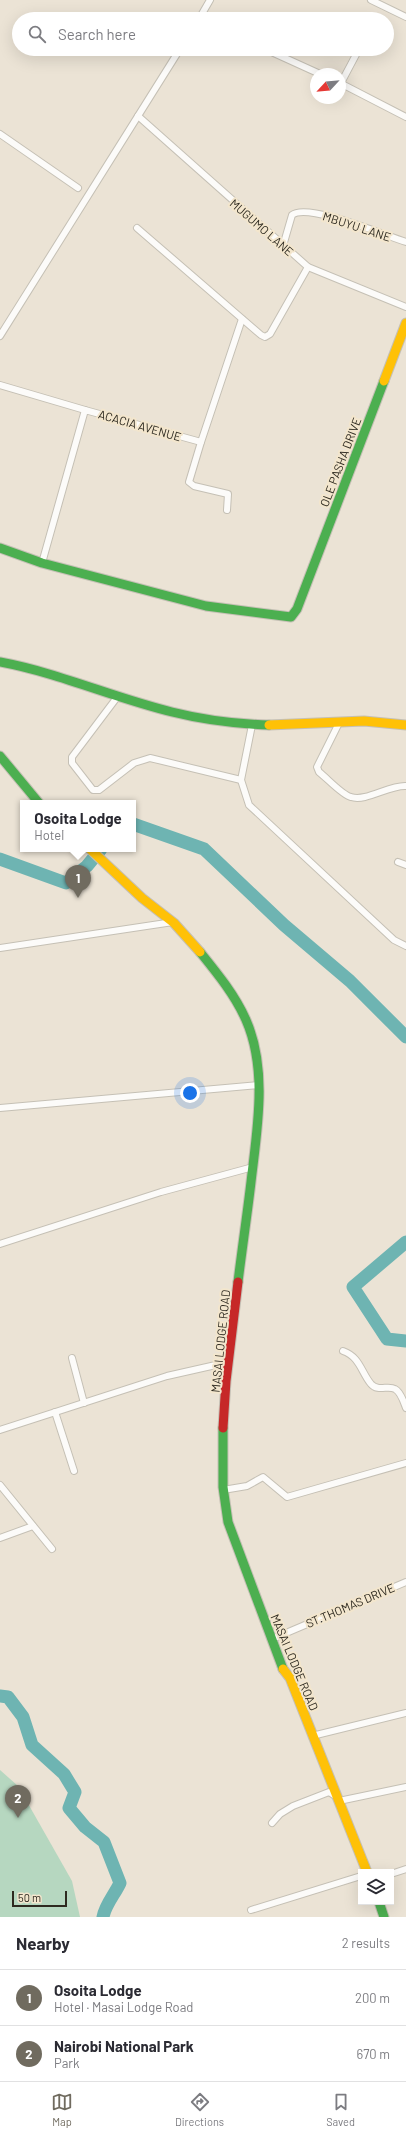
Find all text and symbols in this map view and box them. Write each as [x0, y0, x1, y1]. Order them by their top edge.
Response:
search box [12, 12, 394, 56]
icon: search [26, 23, 48, 45]
text: Search here [58, 25, 136, 43]
north arrow [310, 68, 346, 104]
street label: MUGUMO LANE [227, 196, 297, 258]
street label: MBUYU LANE [321, 208, 393, 244]
street label: ACACIA AVENUE [97, 406, 183, 444]
street label: OLE PASHA DRIVE [317, 415, 363, 509]
popup [20, 800, 136, 852]
text: Osoita Lodge [34, 809, 122, 827]
text: Hotel [34, 827, 64, 843]
pin: 1 [65, 865, 91, 898]
your location [180, 1083, 200, 1103]
street label: MASAI LODGE ROAD [208, 1289, 232, 1393]
street label: ST.THOMAS DRIVE [303, 1580, 397, 1630]
street label: MASAI LODGE ROAD [268, 1612, 322, 1712]
pin: 2 [5, 1785, 31, 1818]
map controls [358, 1869, 394, 1905]
button: layers [358, 1869, 394, 1905]
scale bar [12, 1889, 67, 1908]
text: 50 m [18, 1891, 41, 1904]
text: Nearby [16, 1933, 70, 1953]
text: 2 results [342, 1935, 390, 1951]
text: Osoita Lodge [54, 1981, 142, 1999]
text: 1 [27, 1990, 31, 2006]
text: 200 m [355, 1990, 390, 2006]
text: Hotel · Masai Lodge Road [54, 1999, 193, 2015]
text: Nairobi National Park [54, 2037, 194, 2055]
text: 2 [25, 2046, 33, 2062]
text: 670 m [356, 2046, 390, 2062]
text: Park [54, 2055, 80, 2071]
tab: Map [51, 2091, 73, 2128]
tab: Directions [175, 2091, 224, 2128]
tab: Saved [326, 2091, 355, 2128]

